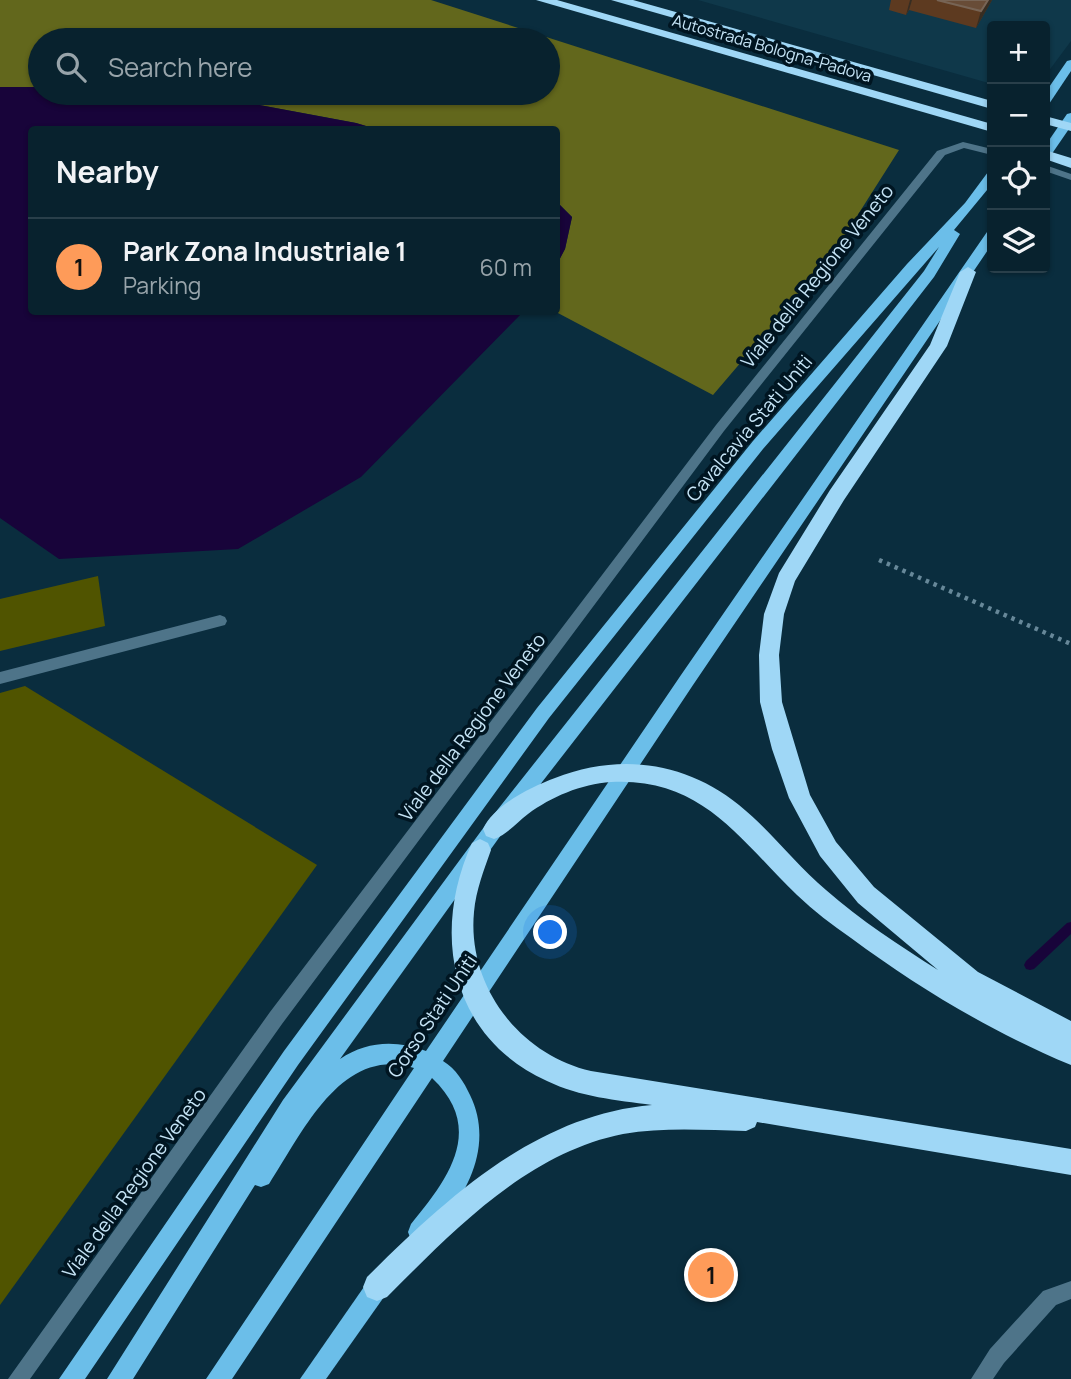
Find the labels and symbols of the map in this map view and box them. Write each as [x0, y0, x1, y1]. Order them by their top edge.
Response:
street label: Autostrada Bologna-Padova [670, 9, 874, 87]
street label: Viale della Regione Veneto [735, 179, 899, 373]
street label: Cavalcavia Stati Uniti [680, 349, 818, 507]
street label: Viale della Regione Veneto [393, 628, 551, 826]
your location [533, 915, 567, 949]
street label: Corso Stati Uniti [381, 949, 483, 1083]
street label: Viale della Regione Veneto [56, 1083, 212, 1283]
pin: 1 [688, 1249, 734, 1301]

